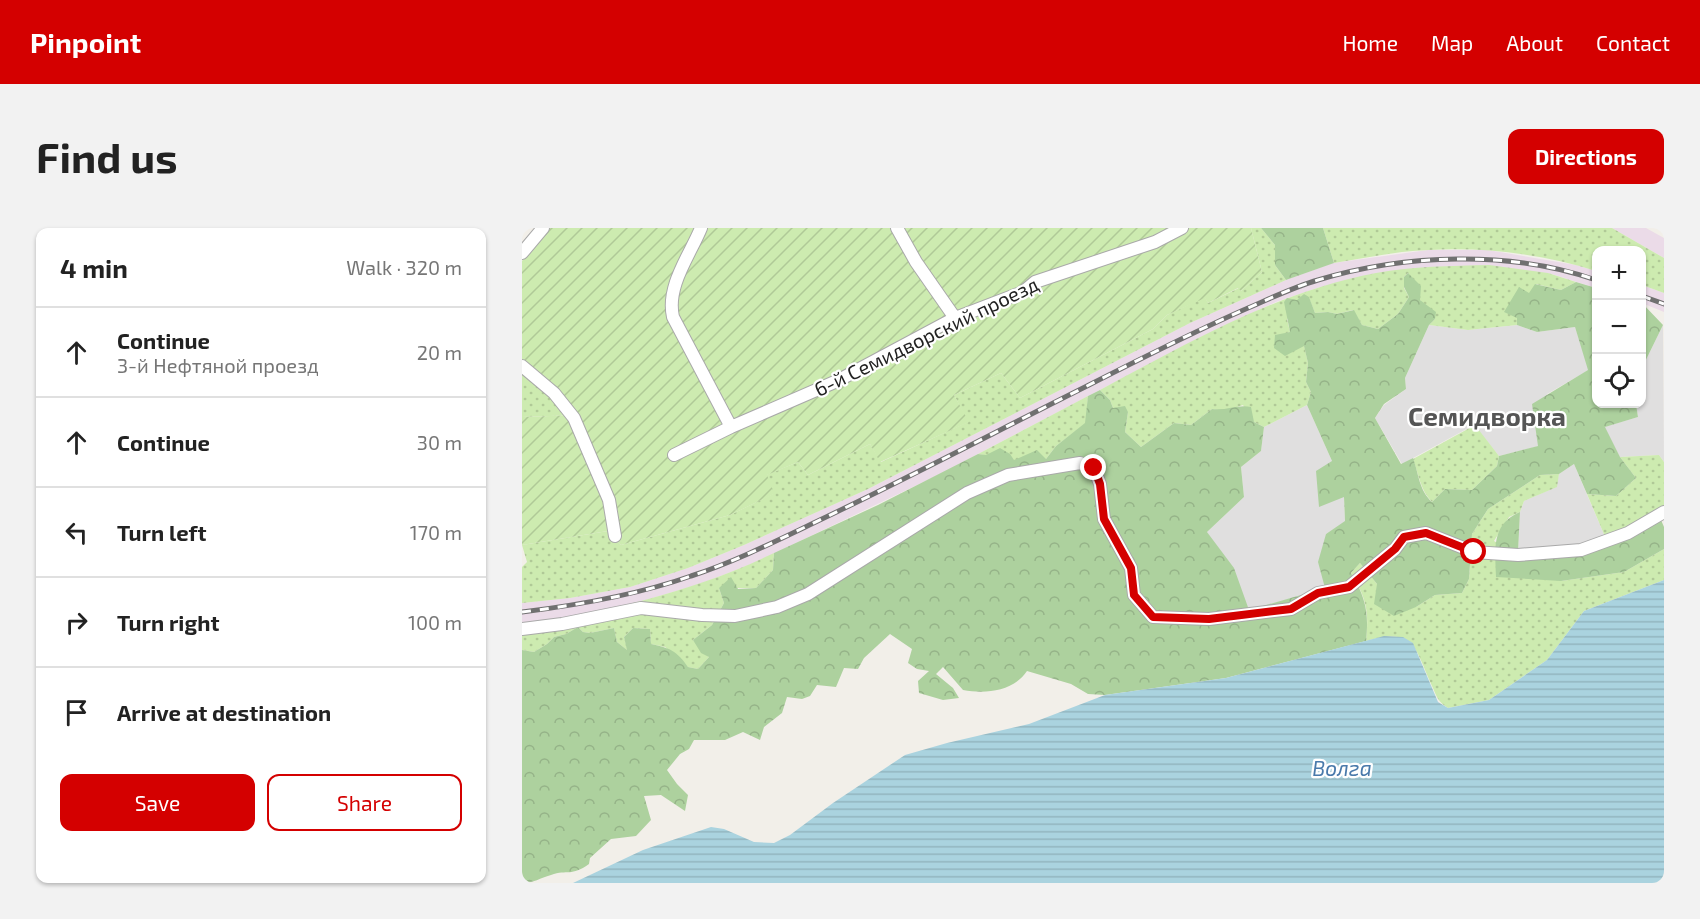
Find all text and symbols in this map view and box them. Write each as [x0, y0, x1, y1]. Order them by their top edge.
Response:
text: Pinpoint [30, 25, 141, 59]
text: Home [1342, 30, 1398, 55]
text: Map [1431, 30, 1473, 55]
text: About [1506, 30, 1563, 55]
text: Contact [1596, 30, 1670, 55]
button: Directions [1508, 129, 1664, 184]
text: Find us [36, 131, 178, 181]
map controls [1592, 246, 1646, 408]
button: + [1592, 246, 1646, 300]
text: 4 min [60, 252, 128, 283]
text: Walk · 320 m [346, 255, 462, 279]
street label: 6-й Семидворский проезд [810, 271, 1042, 401]
button: − [1592, 300, 1646, 354]
text: Continue [117, 327, 210, 353]
icon: ahead [60, 336, 93, 369]
text: 20 m [417, 340, 462, 364]
text: 3-й Нефтяной проезд [117, 353, 319, 377]
button: locate [1592, 354, 1646, 408]
district label: Семидворка [1408, 400, 1566, 431]
icon: ahead [60, 426, 93, 459]
text: Continue [117, 429, 210, 455]
text: 30 m [417, 430, 462, 454]
route end [1080, 454, 1106, 480]
icon: left [60, 516, 93, 549]
text: Turn left [117, 519, 206, 545]
text: 170 m [410, 520, 462, 544]
route start [1460, 538, 1486, 564]
icon: right [60, 606, 93, 639]
text: Turn right [117, 609, 219, 635]
text: 100 m [408, 610, 462, 634]
icon: arrive [60, 696, 93, 729]
text: Arrive at destination [117, 699, 331, 725]
water label: Волга [1312, 755, 1372, 780]
button: Save [60, 774, 255, 831]
button: Share [267, 774, 462, 831]

